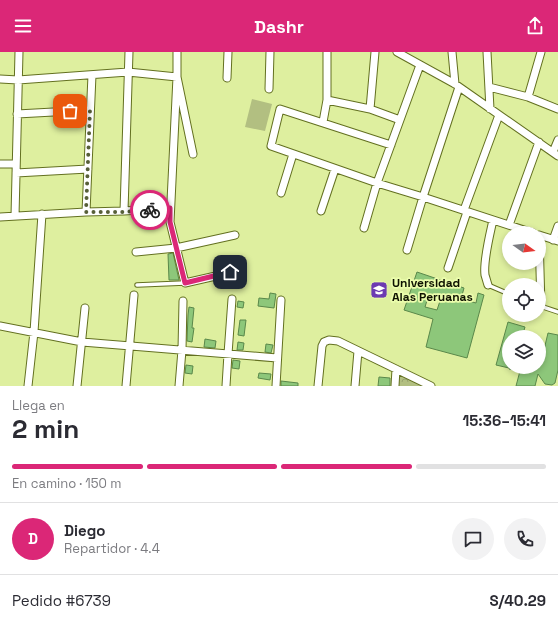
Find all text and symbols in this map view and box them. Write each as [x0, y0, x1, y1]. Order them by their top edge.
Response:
icon: menu [12, 15, 34, 37]
text: Dashr [254, 15, 304, 38]
icon: share [524, 15, 546, 37]
pin [53, 94, 87, 128]
icon: bag [59, 100, 81, 122]
courier [130, 190, 170, 230]
icon: bike [139, 199, 161, 221]
north arrow [502, 226, 546, 270]
map controls [502, 226, 546, 374]
pin [213, 255, 247, 289]
icon: home [219, 261, 241, 283]
place label: Universidad Alas Peruanas [392, 275, 473, 305]
button: locate [502, 278, 546, 322]
school or university icon: Universidad Alas Peruanas [369, 280, 389, 300]
button: layers [502, 330, 546, 374]
text: Llega en [12, 397, 65, 414]
text: 15:36–15:41 [463, 411, 546, 430]
text: 2 min [12, 412, 79, 446]
text: En camino · 150 m [12, 475, 121, 492]
button: chat [452, 518, 494, 560]
button: phone [504, 518, 546, 560]
text: Diego [64, 521, 105, 540]
text: D [28, 529, 38, 548]
text: Repartidor · 4.4 [64, 540, 160, 557]
text: Pedido #6739 [12, 591, 111, 610]
text: S/40.29 [490, 591, 546, 610]

